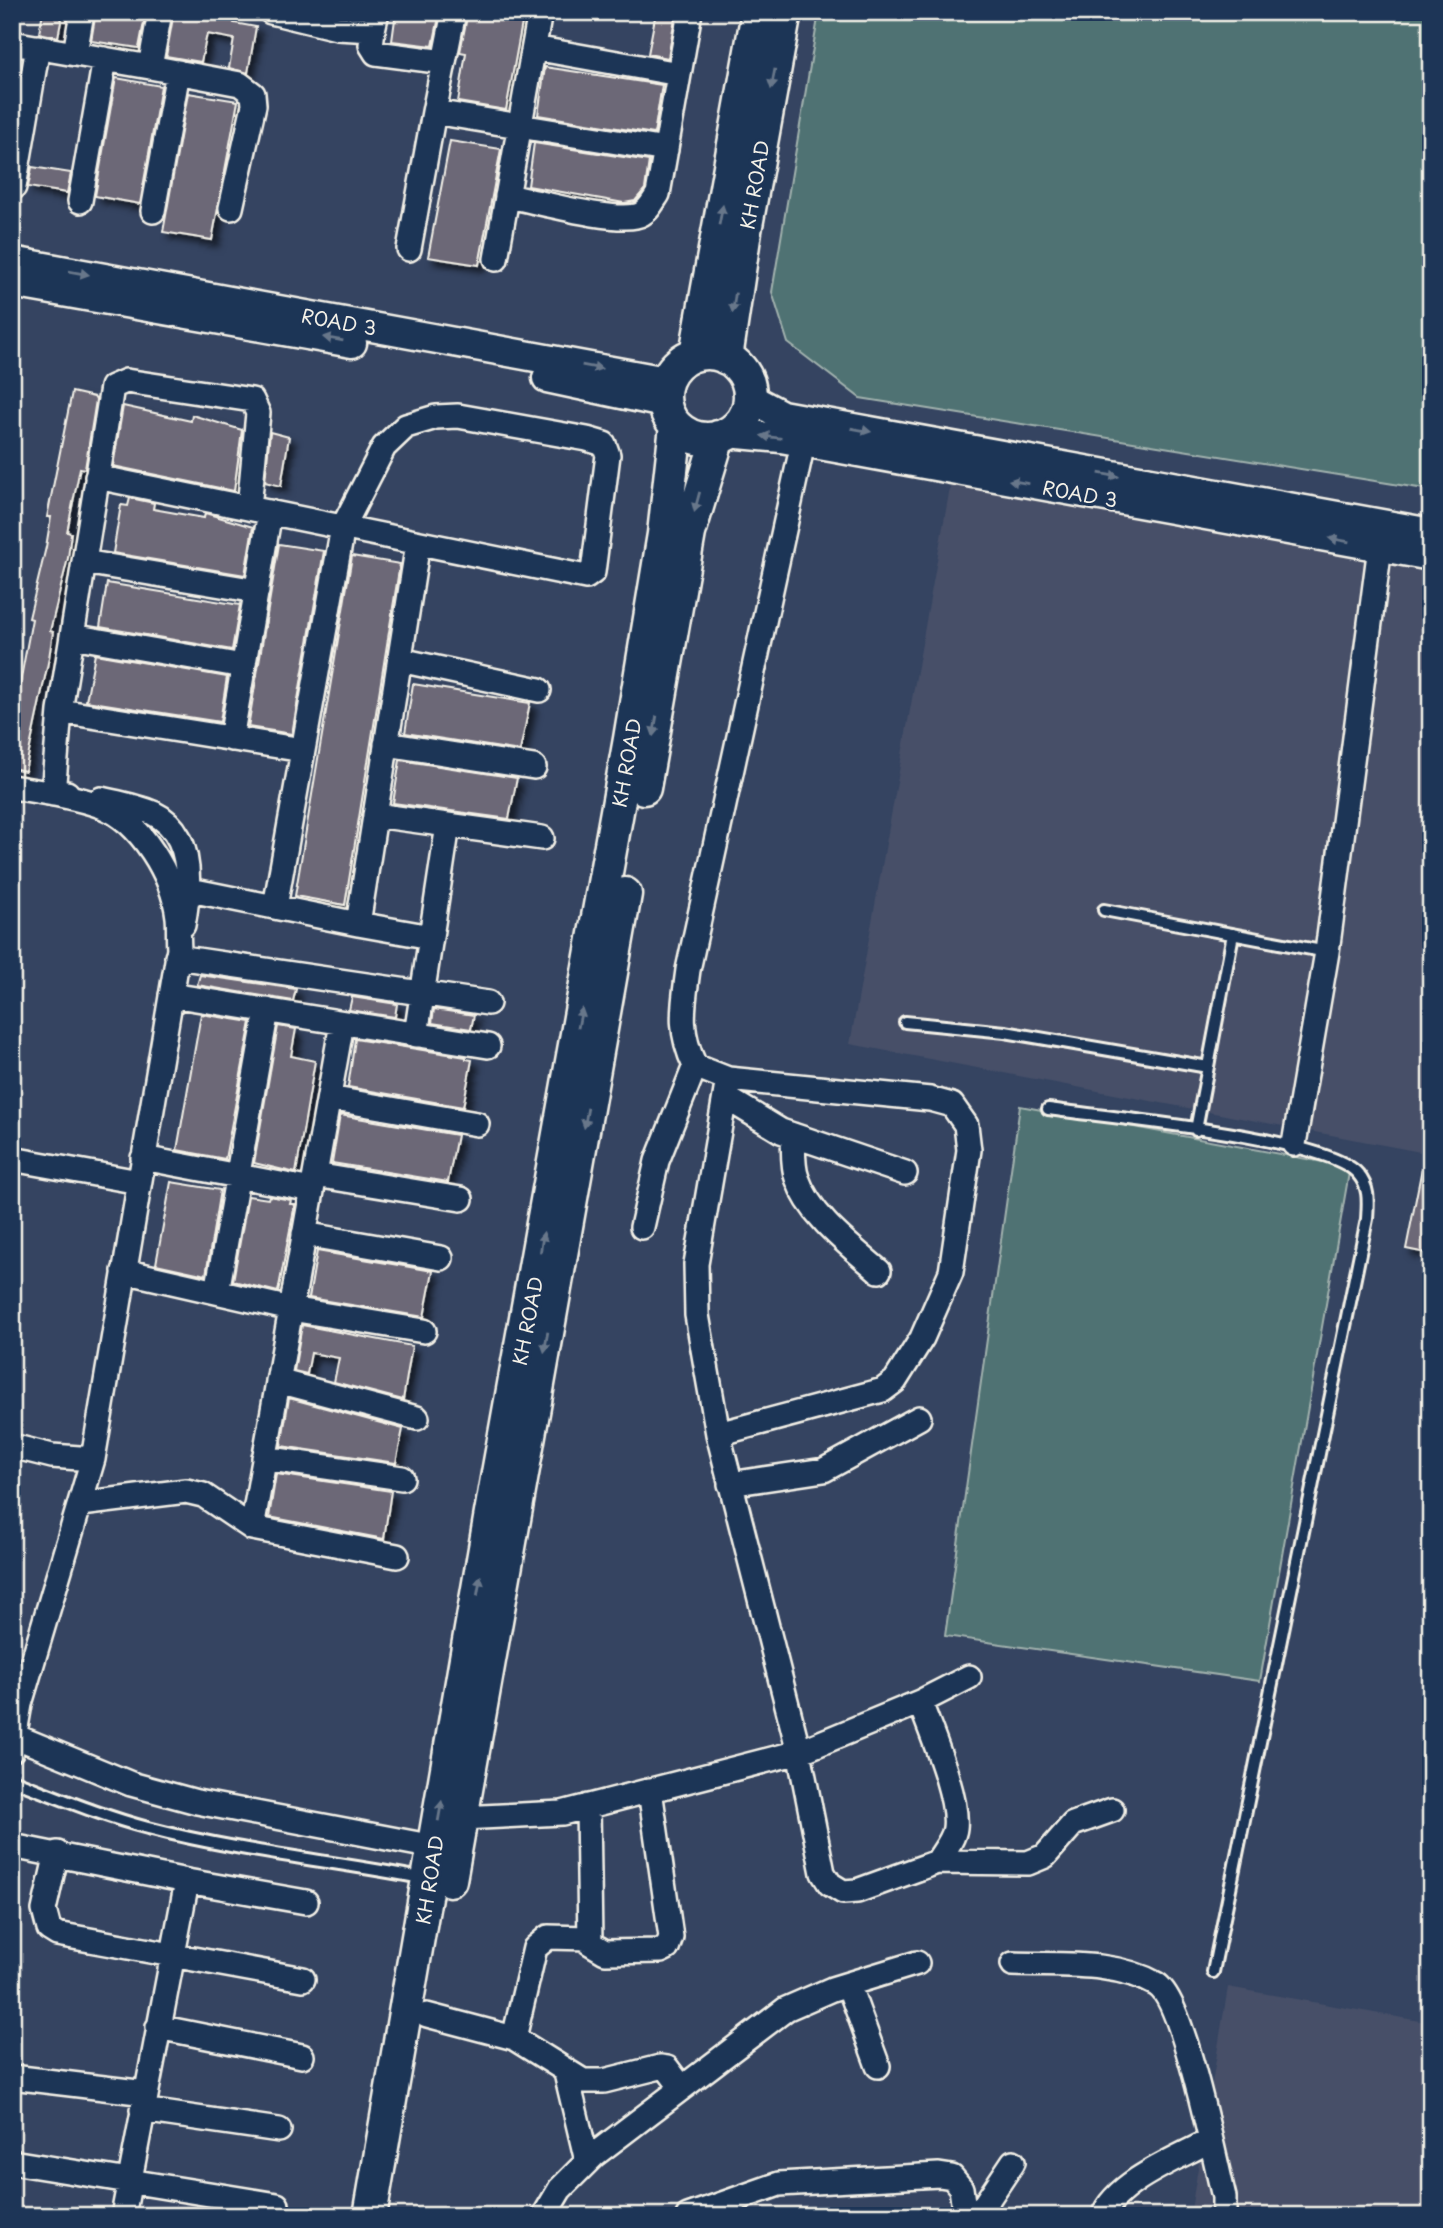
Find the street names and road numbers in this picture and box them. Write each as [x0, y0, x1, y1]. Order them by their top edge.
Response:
street label: KH ROAD [732, 138, 776, 232]
street label: ROAD 3 [299, 301, 379, 341]
street label: ROAD 3 [1040, 473, 1120, 513]
street label: KH ROAD [604, 716, 648, 810]
street label: KH ROAD [505, 1274, 549, 1368]
street label: KH ROAD [408, 1833, 450, 1927]

